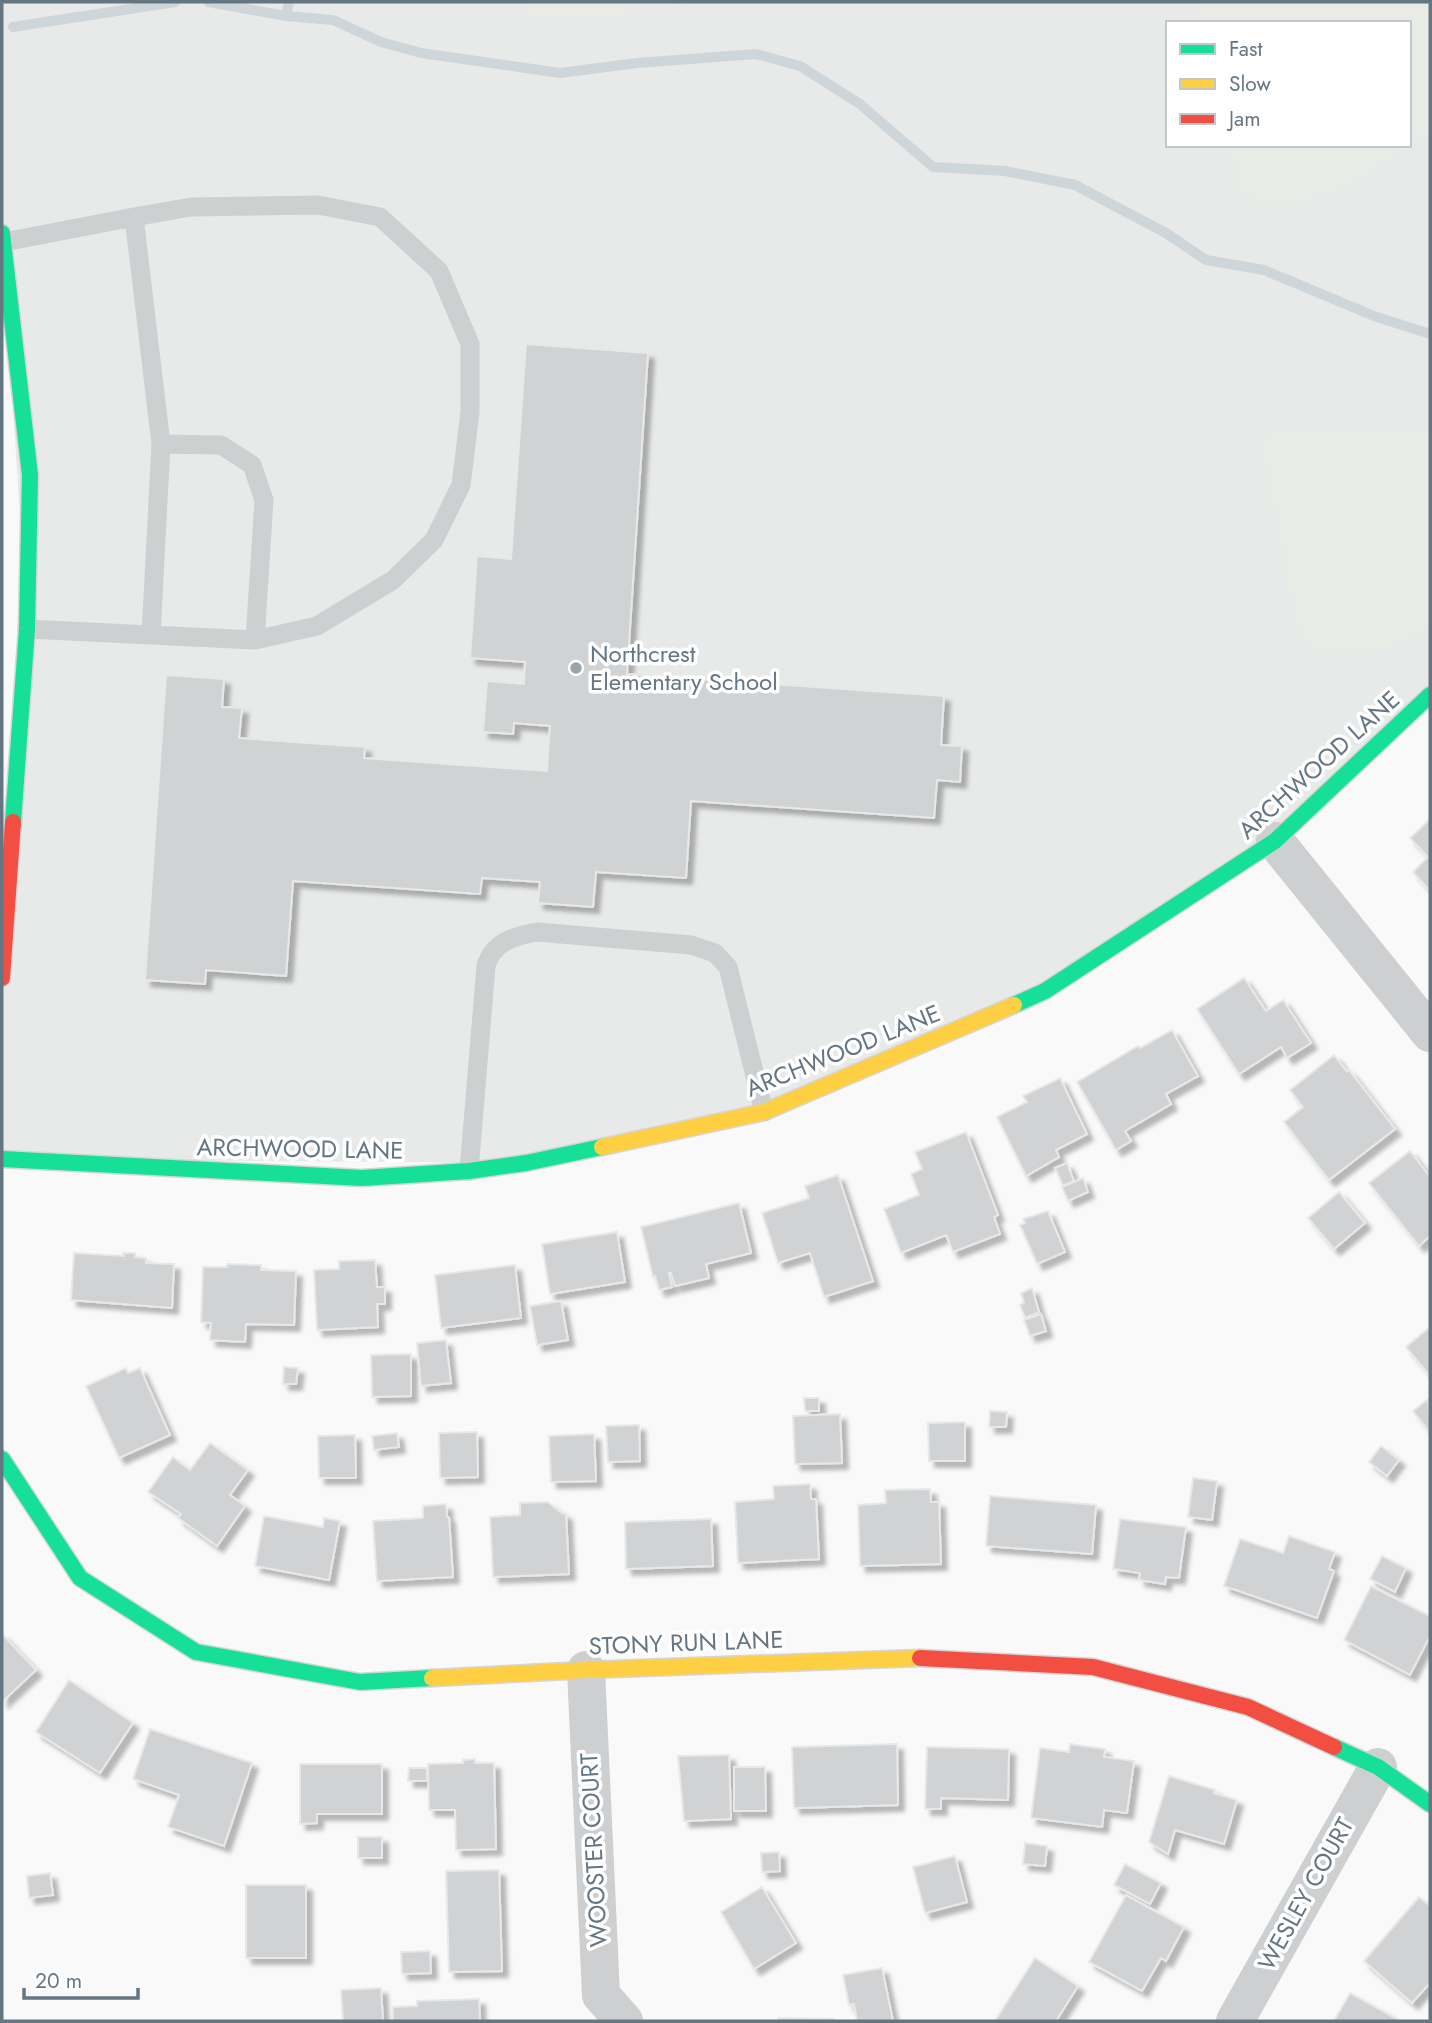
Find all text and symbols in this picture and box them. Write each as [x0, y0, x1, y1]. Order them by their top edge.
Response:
legend [1166, 21, 1411, 147]
text: Fast [1229, 34, 1262, 64]
text: Slow [1229, 69, 1271, 99]
text: Jam [1226, 104, 1261, 134]
place label: Northcrest Elementary School [590, 636, 778, 699]
marker: Northcrest Elementary School [568, 660, 584, 676]
street label: ARCHWOOD LANE [1230, 682, 1407, 847]
street label: ARCHWOOD LANE [740, 996, 945, 1106]
street label: ARCHWOOD LANE [196, 1129, 404, 1168]
street label: STONY RUN LANE [588, 1622, 784, 1663]
street label: WOOSTER COURT [571, 1752, 616, 1948]
street label: WESLEY COURT [1249, 1811, 1362, 1977]
scale bar [24, 1956, 138, 2000]
text: 20 m [35, 1966, 82, 1996]

